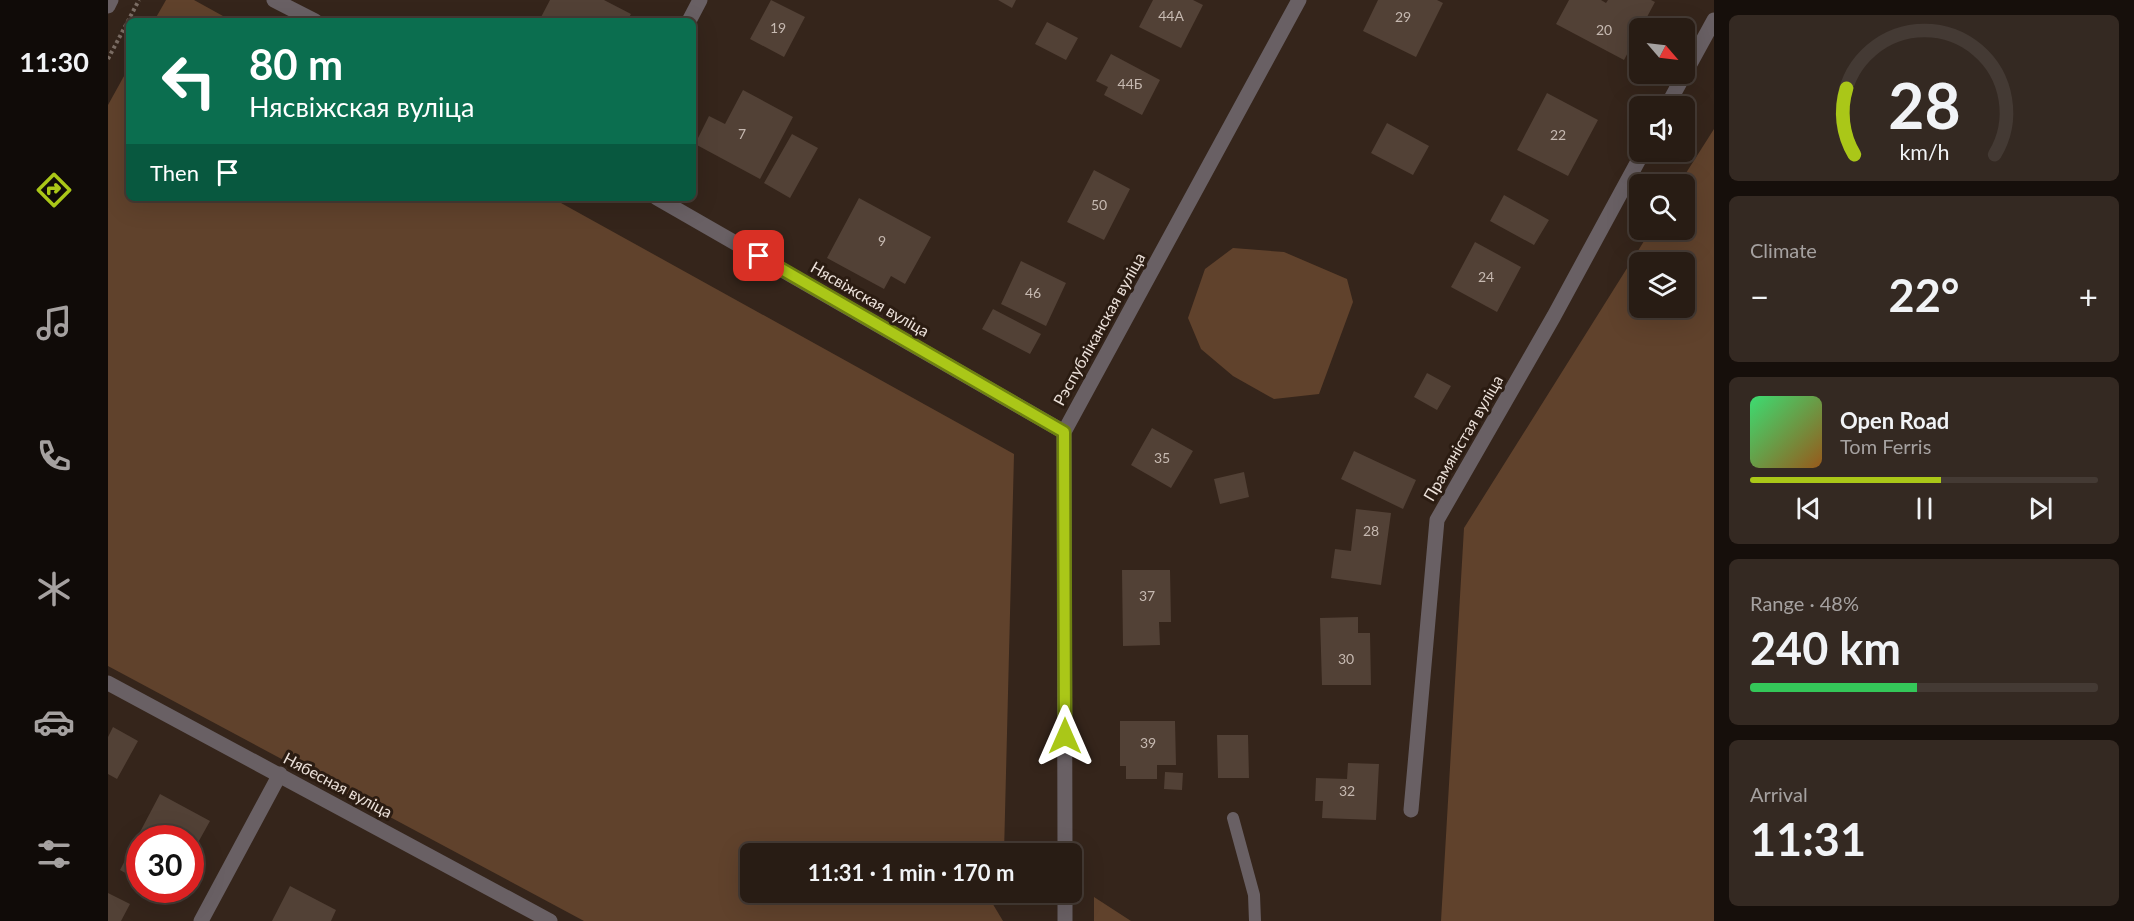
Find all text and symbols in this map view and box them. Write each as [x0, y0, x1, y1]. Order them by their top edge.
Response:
house number: 44А [1158, 7, 1184, 24]
house number: 29 [1395, 8, 1411, 25]
north arrow [1629, 18, 1695, 84]
map controls [1629, 18, 1695, 318]
house number: 19 [770, 19, 786, 36]
house number: 20 [1596, 21, 1612, 38]
text: 80 m [249, 39, 343, 89]
icon: left [150, 42, 228, 120]
text: 11:30 [19, 45, 89, 78]
text: 28 [1888, 67, 1960, 142]
house number: 44Б [1118, 75, 1143, 92]
text: Нясвіжская вуліца [249, 90, 474, 123]
button: sound [1629, 96, 1695, 162]
house number: 7 [738, 125, 746, 142]
house number: 22 [1550, 126, 1566, 143]
text: km/h [1899, 139, 1949, 165]
icon: arrive [211, 156, 244, 189]
text: Then [150, 159, 199, 186]
icon: directions [33, 169, 75, 211]
button: search [1629, 174, 1695, 240]
house number: 50 [1091, 196, 1107, 213]
pin [733, 230, 784, 281]
house number: 9 [878, 232, 886, 249]
text: Climate [1750, 238, 1817, 262]
icon: arrive [742, 239, 775, 272]
street label: Рэспубліканская вуліца [1049, 249, 1148, 408]
button: layers [1629, 252, 1695, 318]
street label: Нясвіжская вуліца [808, 257, 933, 340]
house number: 24 [1478, 268, 1494, 285]
text: 22° [1889, 268, 1959, 322]
text: − [1750, 276, 1769, 316]
text: + [2079, 276, 2098, 316]
house number: 46 [1025, 284, 1041, 301]
icon: music [33, 302, 75, 344]
street label: Прамяністая вуліца [1419, 371, 1506, 504]
text: Open Road [1840, 407, 1949, 434]
text: Tom Ferris [1840, 434, 1931, 458]
icon: phone [33, 435, 75, 477]
house number: 35 [1154, 449, 1170, 466]
icon: previous [1792, 492, 1825, 525]
icon: pause [1908, 492, 1941, 525]
icon: next [2024, 492, 2057, 525]
house number: 28 [1363, 522, 1379, 539]
icon: climate [33, 568, 75, 610]
house number: 37 [1139, 587, 1155, 604]
text: Range · 48% [1750, 591, 1859, 615]
text: 240 km [1750, 621, 1901, 675]
house number: 30 [1338, 650, 1354, 667]
icon: car [33, 701, 75, 743]
position arrow [1033, 704, 1097, 768]
house number: 39 [1140, 734, 1156, 751]
street label: Нябесная вуліца [281, 748, 396, 821]
house number: 32 [1339, 782, 1355, 799]
text: Arrival [1750, 782, 1808, 806]
text: 11:31 [1750, 812, 1866, 866]
speed limit sign: 30 [126, 825, 204, 903]
icon: filters [33, 833, 75, 875]
text: 11:31 · 1 min · 170 m [808, 859, 1014, 886]

